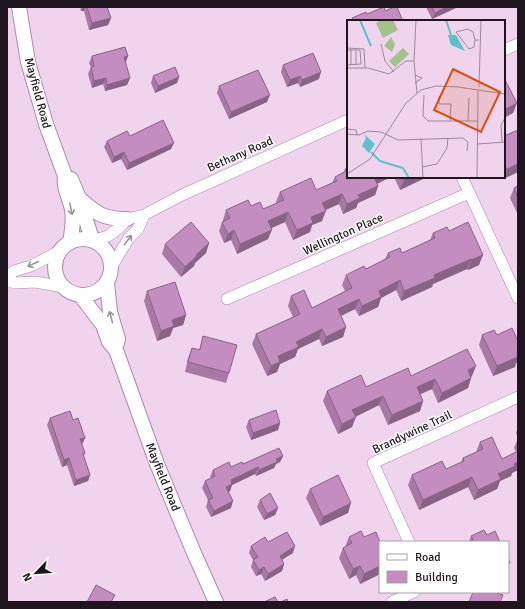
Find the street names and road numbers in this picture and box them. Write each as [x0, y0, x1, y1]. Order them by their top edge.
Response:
street label: Mayfield Road [21, 56, 54, 130]
street label: Bethany Road [205, 133, 275, 176]
street label: Wellington Place [301, 210, 386, 259]
street label: Brandywine Trail [370, 407, 455, 457]
street label: Mayfield Road [142, 441, 183, 514]

